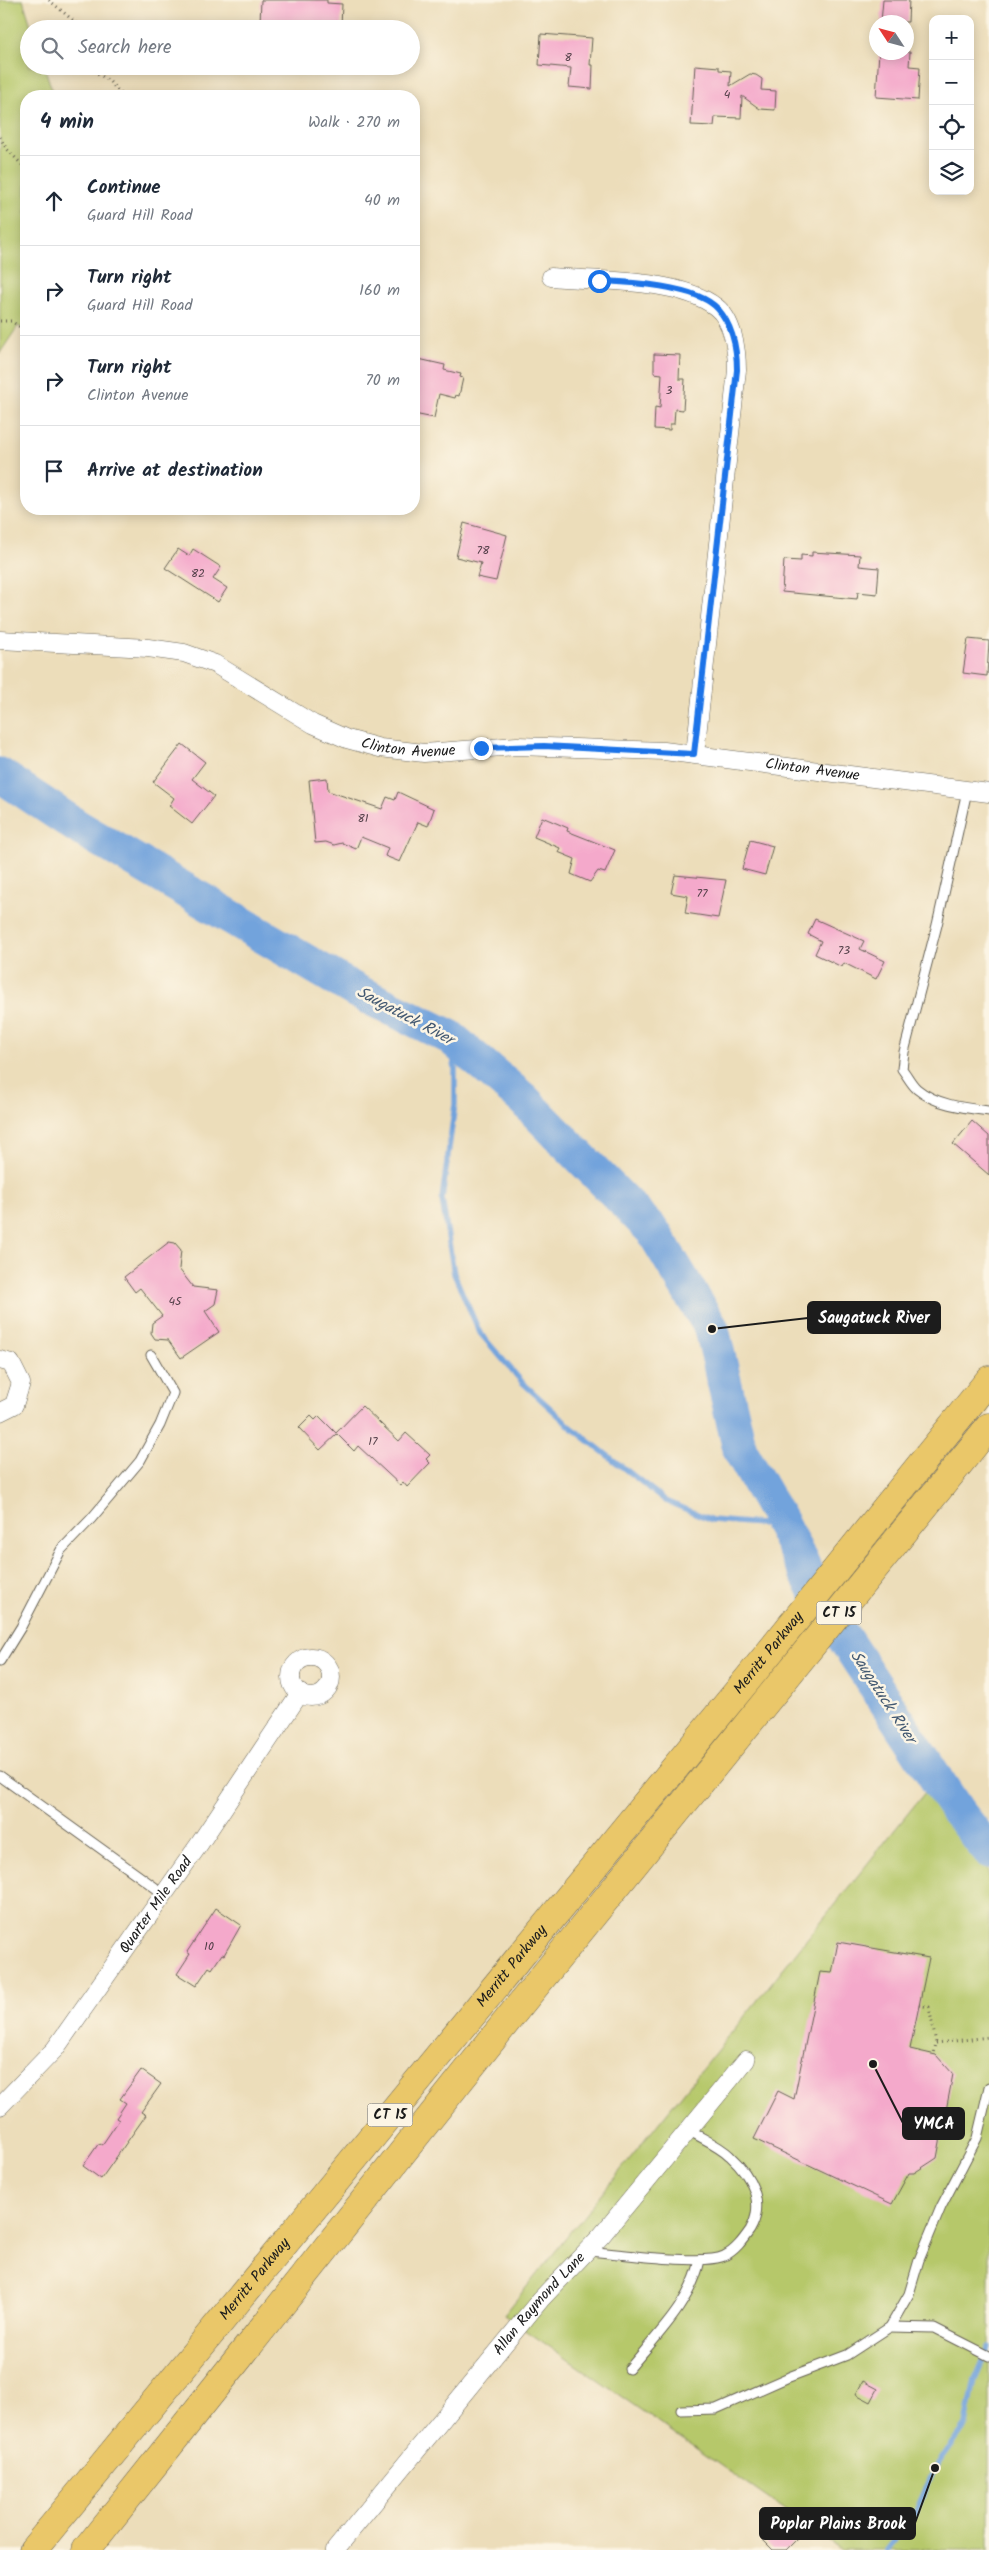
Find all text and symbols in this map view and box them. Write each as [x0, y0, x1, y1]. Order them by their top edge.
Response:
north arrow [869, 15, 914, 60]
map controls [929, 15, 974, 195]
button: + [929, 15, 974, 60]
search box [20, 20, 420, 75]
text: Search here [78, 33, 172, 63]
icon: search [38, 34, 66, 62]
house number: 8 [564, 48, 572, 67]
button: − [929, 60, 974, 105]
house number: 4 [724, 85, 731, 104]
button: locate [929, 105, 974, 150]
text: 4 min [40, 106, 94, 139]
text: Walk · 270 m [308, 110, 400, 135]
button: layers [929, 150, 974, 195]
text: Continue [87, 173, 160, 203]
icon: ahead [40, 187, 68, 215]
text: 40 m [364, 188, 400, 213]
text: Guard Hill Road [87, 203, 193, 228]
text: Turn right [87, 263, 172, 293]
route start [588, 270, 611, 293]
icon: right [40, 277, 68, 305]
text: 160 m [359, 278, 400, 303]
text: Guard Hill Road [87, 293, 193, 318]
text: Turn right [87, 353, 172, 383]
icon: right [40, 367, 68, 395]
text: 70 m [365, 368, 400, 393]
house number: 3 [666, 381, 673, 400]
text: Clinton Avenue [87, 383, 188, 408]
text: Arrive at destination [87, 456, 263, 486]
icon: arrive [40, 457, 68, 485]
house number: 78 [477, 541, 490, 560]
house number: 82 [191, 564, 205, 583]
street label: Clinton Avenue [358, 731, 457, 765]
route end [470, 737, 493, 760]
street label: Clinton Avenue [764, 752, 861, 788]
house number: 81 [358, 809, 369, 828]
house number: 77 [696, 884, 708, 903]
house number: 73 [838, 941, 850, 960]
water label: Saugatuck River [352, 980, 461, 1054]
house number: 45 [168, 1292, 183, 1311]
callout: Saugatuck River [808, 1302, 940, 1333]
text: Saugatuck River [818, 1306, 931, 1331]
house number: 17 [368, 1432, 378, 1451]
road number: CT 15 [816, 1602, 862, 1625]
street label: Merritt Parkway [728, 1605, 810, 1700]
water label: Saugatuck River [844, 1646, 924, 1751]
street label: Quarter Mile Road [113, 1851, 199, 1959]
street label: Merritt Parkway [471, 1919, 554, 2013]
house number: 10 [204, 1937, 214, 1956]
road number: CT 15 [368, 2104, 412, 2126]
callout: YMCA [903, 2108, 964, 2139]
text: YMCA [913, 2112, 955, 2137]
street label: Merritt Parkway [214, 2232, 297, 2326]
street label: Allan Raymond Lane [487, 2247, 592, 2361]
callout: Poplar Plains Brook [760, 2508, 915, 2539]
text: Poplar Plains Brook [770, 2512, 907, 2537]

